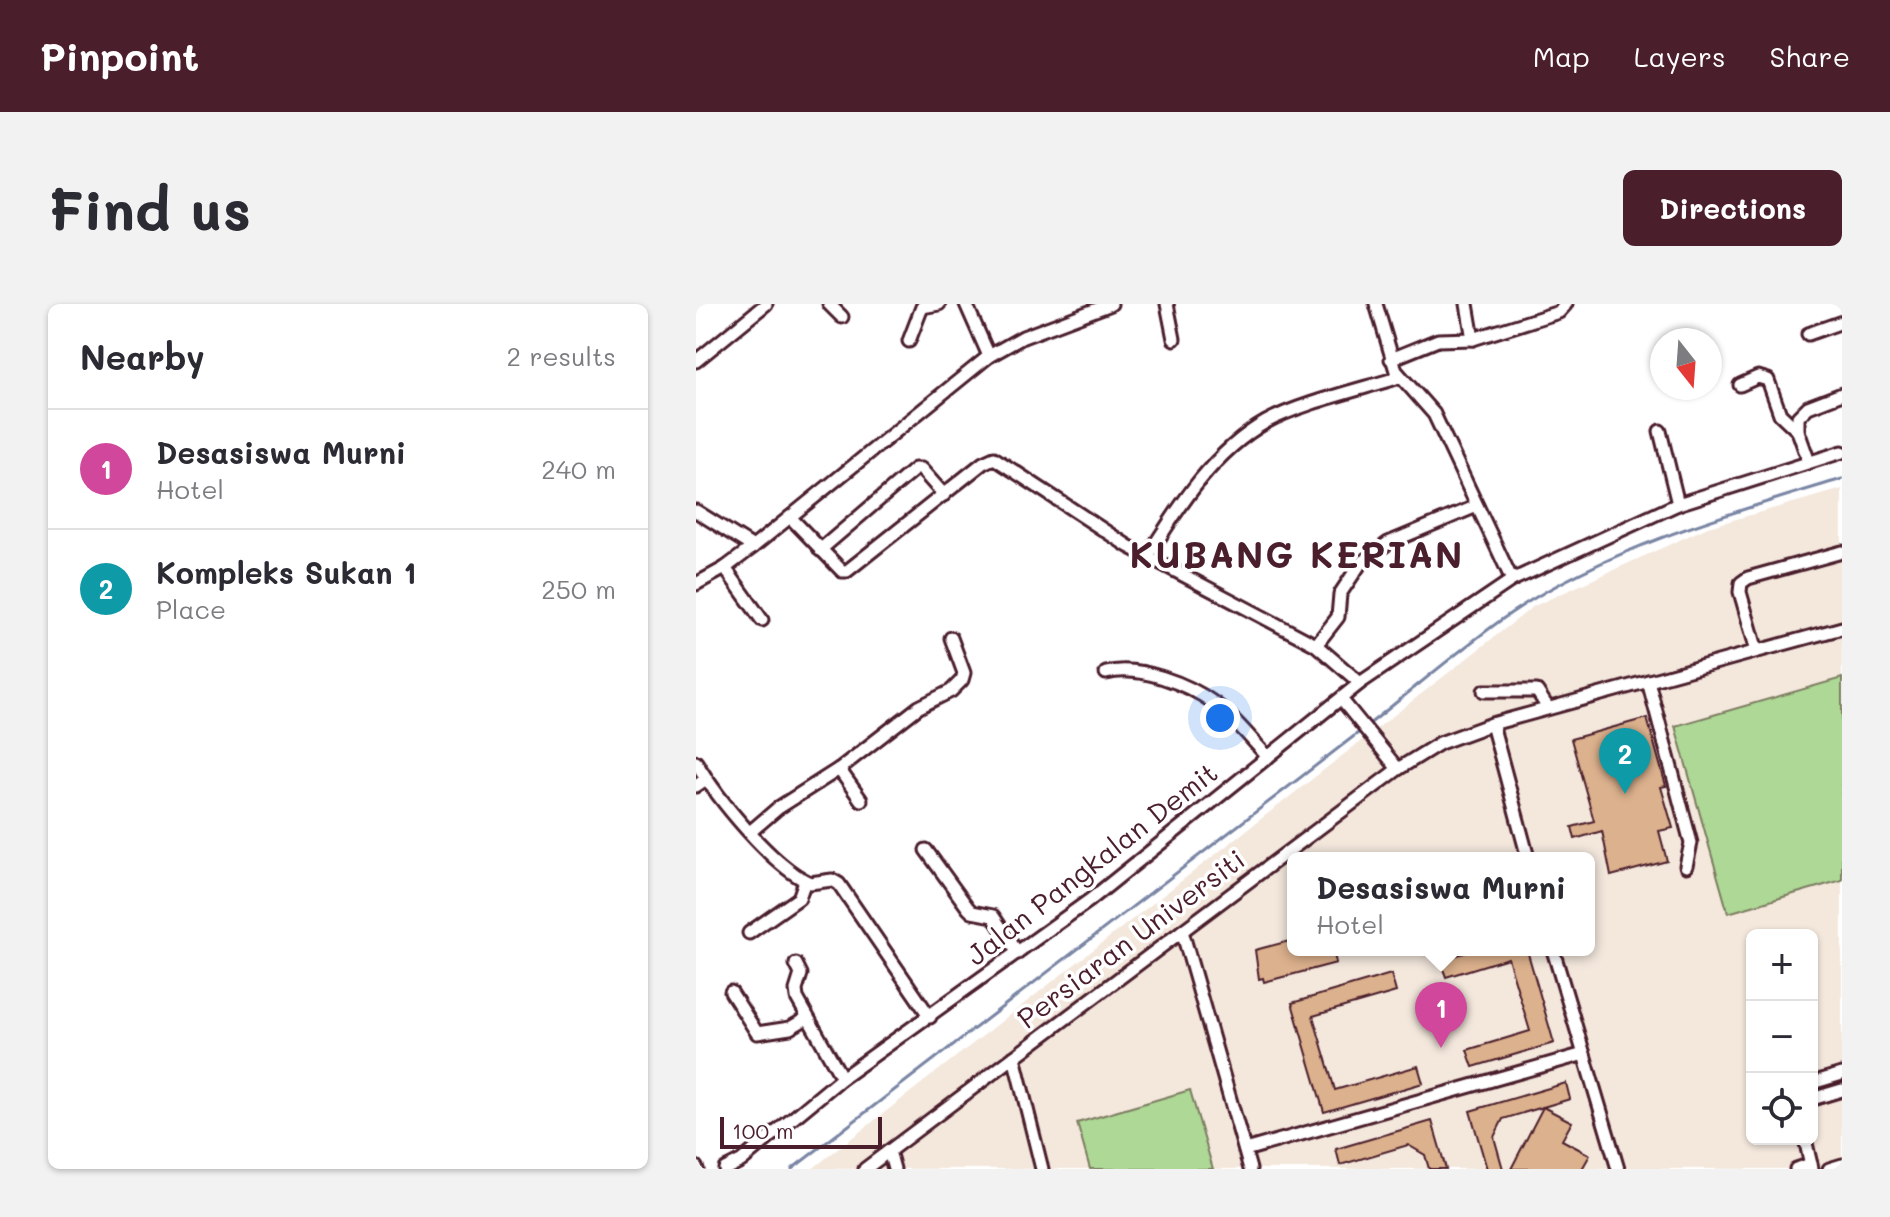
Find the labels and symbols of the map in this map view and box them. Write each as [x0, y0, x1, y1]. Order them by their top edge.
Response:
north arrow [1650, 328, 1722, 400]
district label: KUBANG KERIAN [1130, 530, 1464, 577]
your location [1200, 698, 1240, 738]
pin: 2 [1599, 728, 1651, 794]
street label: Jalan Pangkalan Demit [959, 754, 1224, 973]
street label: Persiaran Universiti [1009, 841, 1251, 1036]
pin: 1 [1415, 982, 1467, 1048]
scale bar [720, 1113, 882, 1149]

